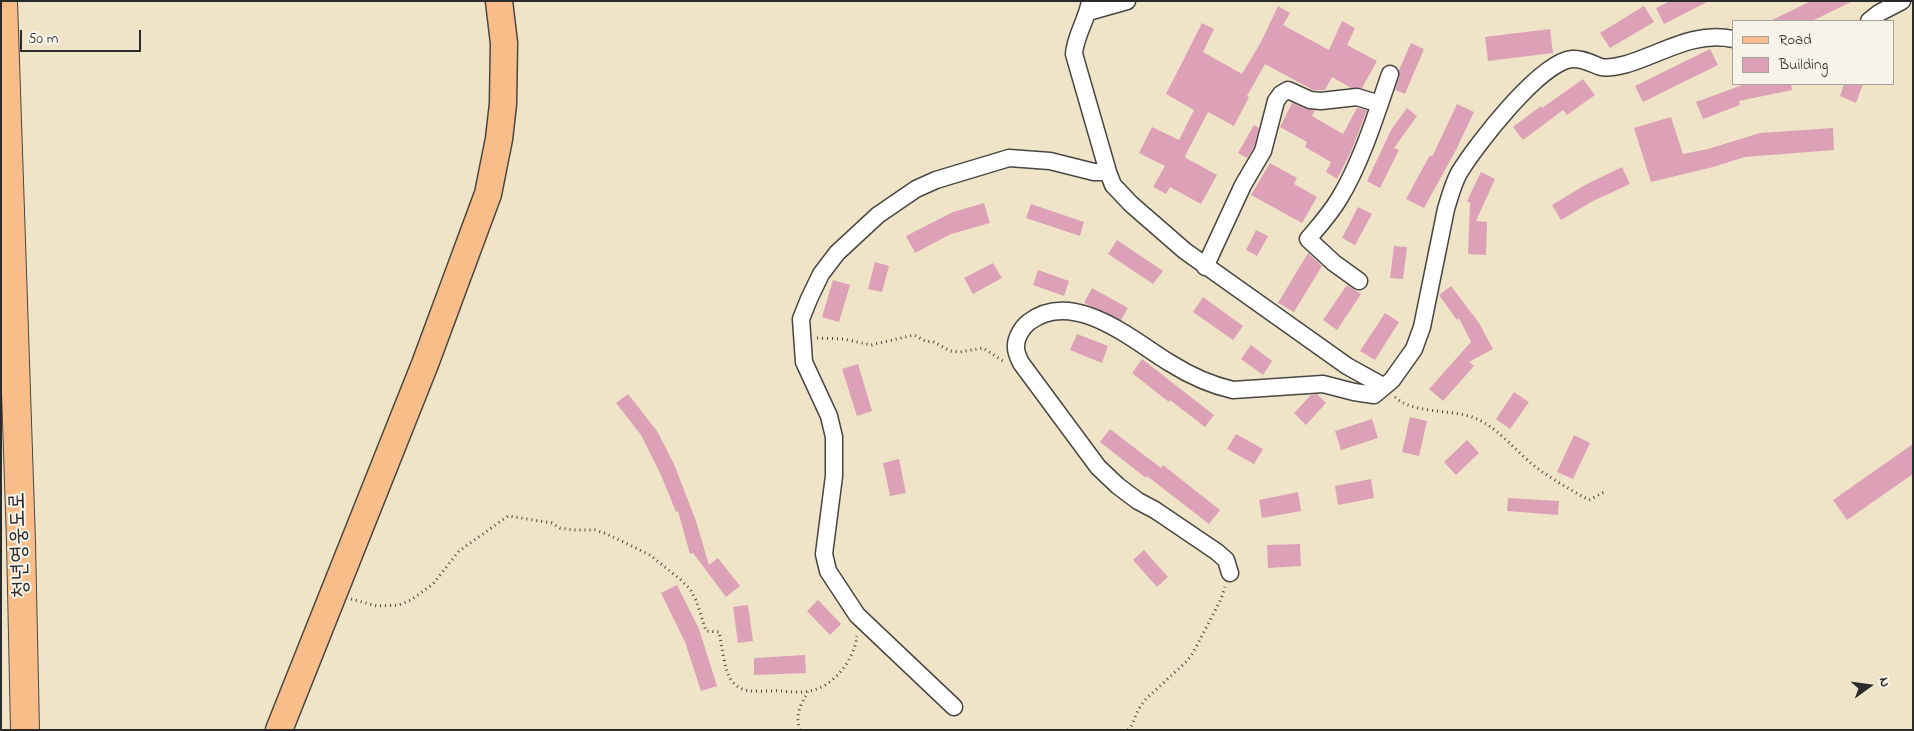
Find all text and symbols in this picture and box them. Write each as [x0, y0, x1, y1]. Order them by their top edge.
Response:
scale bar [22, 20, 144, 52]
legend [1732, 20, 1894, 85]
text: 50 m [28, 28, 58, 50]
text: Road [1779, 29, 1812, 51]
text: Building [1779, 54, 1828, 76]
street label: 청년영웅도로 [6, 491, 36, 599]
north arrow [1844, 661, 1894, 711]
text: N [1873, 675, 1895, 689]

